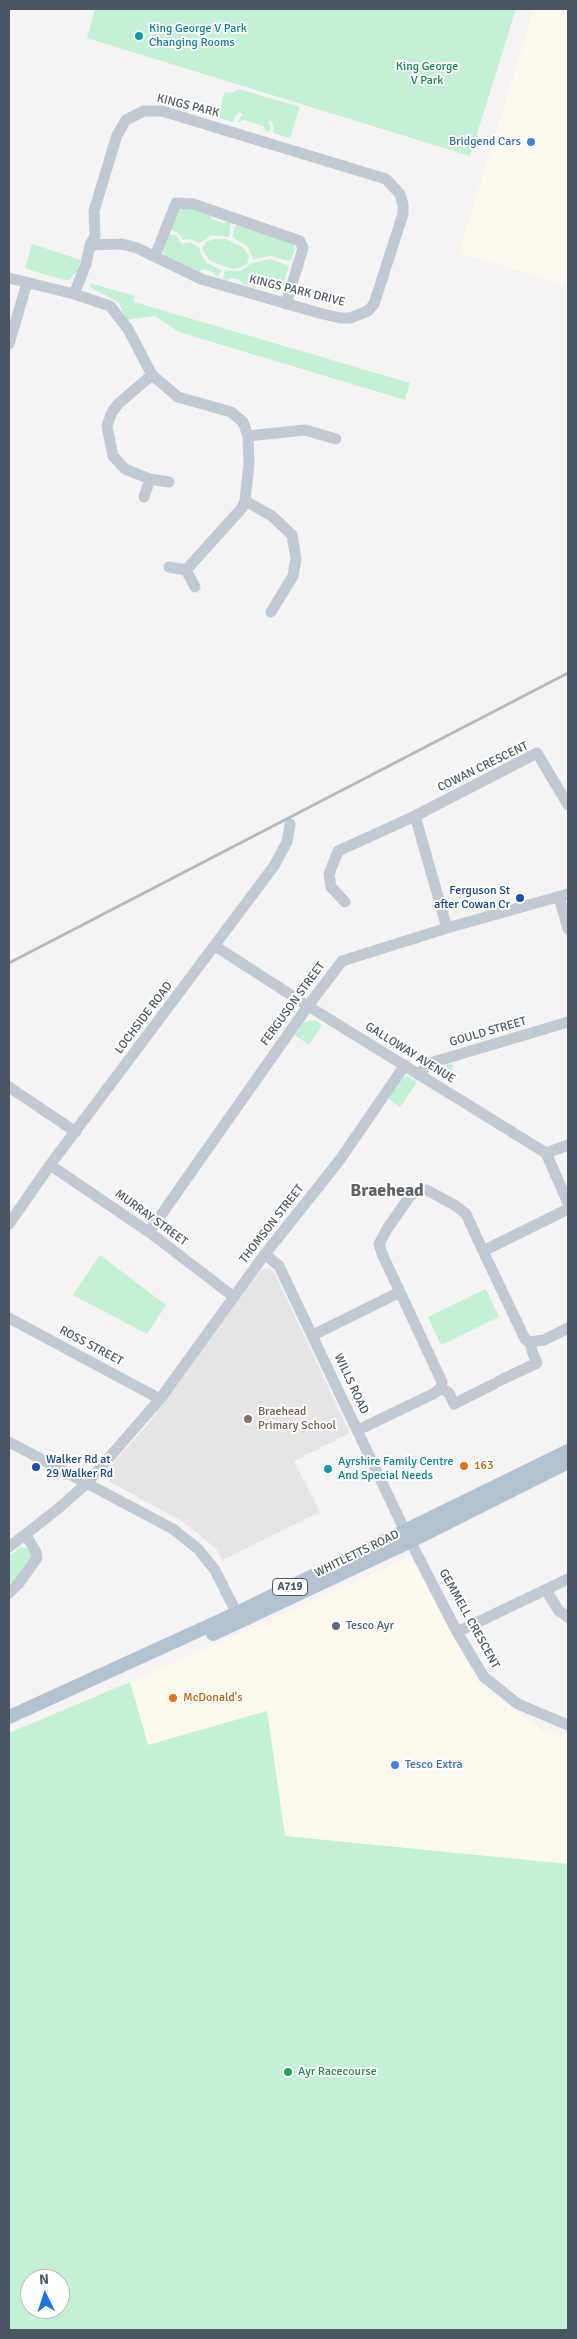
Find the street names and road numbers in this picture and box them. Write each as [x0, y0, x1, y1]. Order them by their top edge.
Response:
street label: KINGS PARK [155, 91, 221, 121]
street label: KINGS PARK DRIVE [247, 272, 347, 310]
street label: COWAN CRESCENT [435, 739, 531, 795]
street label: FERGUSON STREET [258, 959, 328, 1049]
street label: LOCHSIDE ROAD [112, 979, 176, 1057]
street label: GOULD STREET [448, 1014, 528, 1050]
street label: GALLOWAY AVENUE [362, 1019, 458, 1087]
street label: THOMSON STREET [237, 1182, 307, 1266]
street label: MURRAY STREET [112, 1187, 190, 1249]
street label: ROSS STREET [57, 1323, 125, 1369]
street label: WILLS ROAD [331, 1351, 371, 1417]
street label: WHITLETTS ROAD [312, 1527, 402, 1581]
street label: GEMMELL CRESCENT [436, 1567, 502, 1671]
road number: A719 [272, 1578, 308, 1595]

